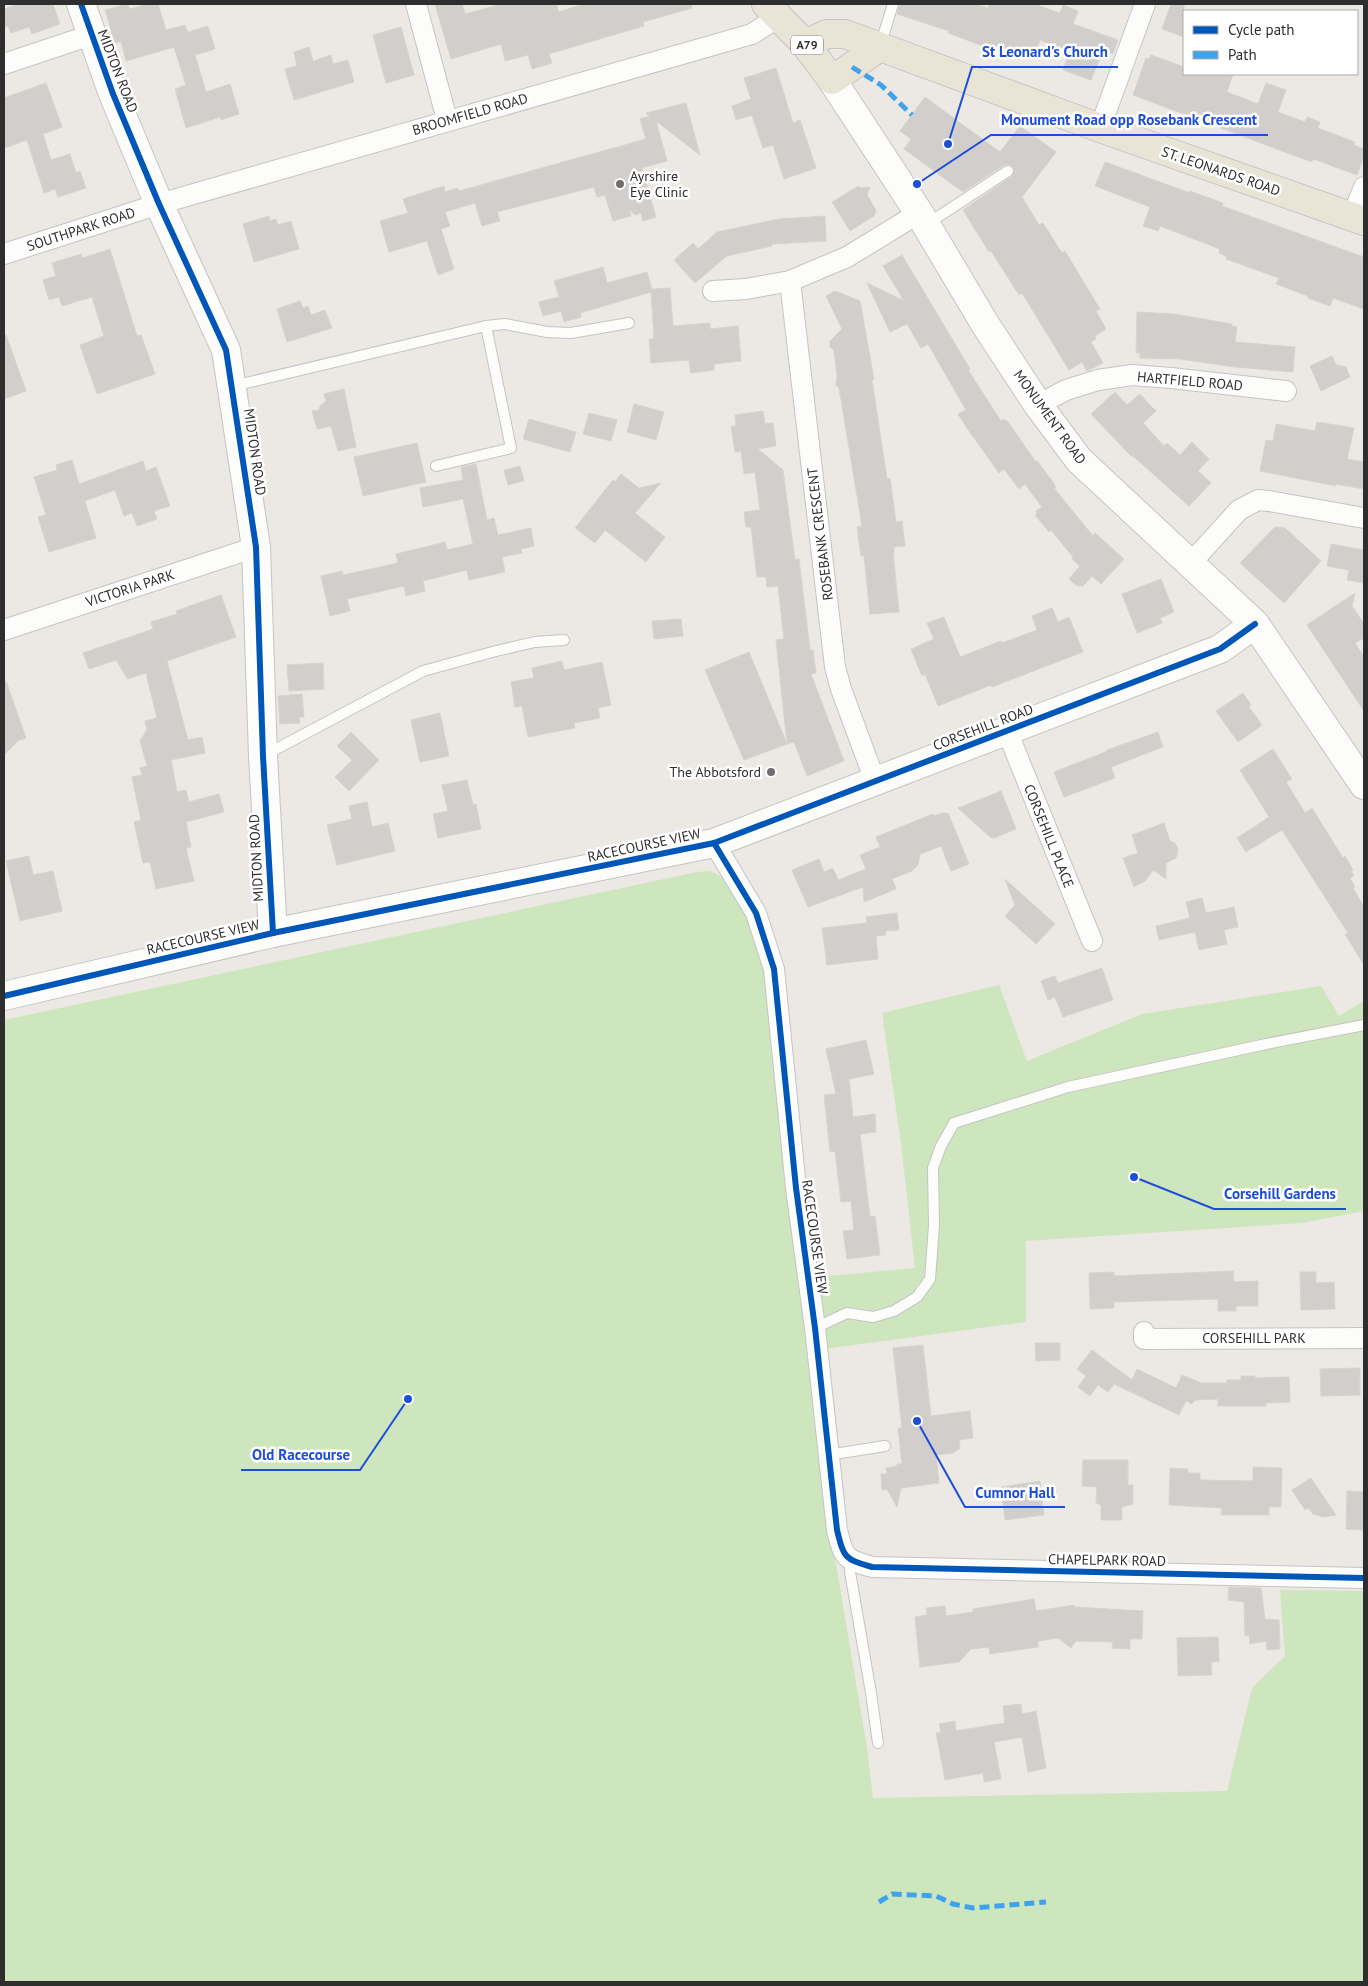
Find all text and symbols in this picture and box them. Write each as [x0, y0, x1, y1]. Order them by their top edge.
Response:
legend [1183, 10, 1358, 75]
text: Cycle path [1228, 20, 1294, 39]
street label: MIDTON ROAD [94, 27, 142, 115]
road number: A79 [791, 36, 823, 54]
callout: St Leonard's Church [972, 37, 1118, 67]
text: St Leonard's Church [982, 42, 1108, 61]
text: Path [1228, 45, 1257, 64]
street label: BROOMFIELD ROAD [410, 89, 530, 139]
callout: Monument Road opp Rosebank Crescent [991, 105, 1268, 135]
text: Monument Road opp Rosebank Crescent [1001, 110, 1258, 129]
street label: ST. LEONARDS ROAD [1159, 142, 1283, 200]
place label: Ayrshire Eye Clinic [630, 167, 688, 201]
marker: Ayrshire Eye Clinic [614, 178, 626, 190]
street label: SOUTHPARK ROAD [25, 203, 137, 255]
street label: MONUMENT ROAD [1010, 366, 1090, 468]
street label: HARTFIELD ROAD [1136, 367, 1244, 395]
street label: MIDTON ROAD [240, 407, 270, 497]
street label: ROSEBANK CRESCENT [803, 466, 837, 602]
street label: VICTORIA PARK [82, 565, 177, 611]
street label: CORSEHILL ROAD [930, 700, 1036, 754]
place label: The Abbotsford [670, 763, 761, 781]
marker: The Abbotsford [765, 766, 777, 778]
street label: CORSEHILL PLACE [1020, 782, 1078, 890]
street label: MIDTON ROAD [245, 814, 267, 902]
street label: RACECOURSE VIEW [586, 824, 703, 866]
street label: RACECOURSE VIEW [145, 915, 262, 959]
street label: RACECOURSE VIEW [798, 1179, 832, 1296]
callout: Corsehill Gardens [1214, 1179, 1346, 1209]
text: Corsehill Gardens [1224, 1184, 1336, 1203]
street label: CORSEHILL PARK [1202, 1329, 1306, 1347]
callout: Old Racecourse [241, 1440, 360, 1470]
text: Old Racecourse [252, 1445, 350, 1464]
callout: Cumnor Hall [965, 1477, 1065, 1507]
text: Cumnor Hall [975, 1483, 1055, 1502]
street label: CHAPELPARK ROAD [1048, 1550, 1166, 1570]

